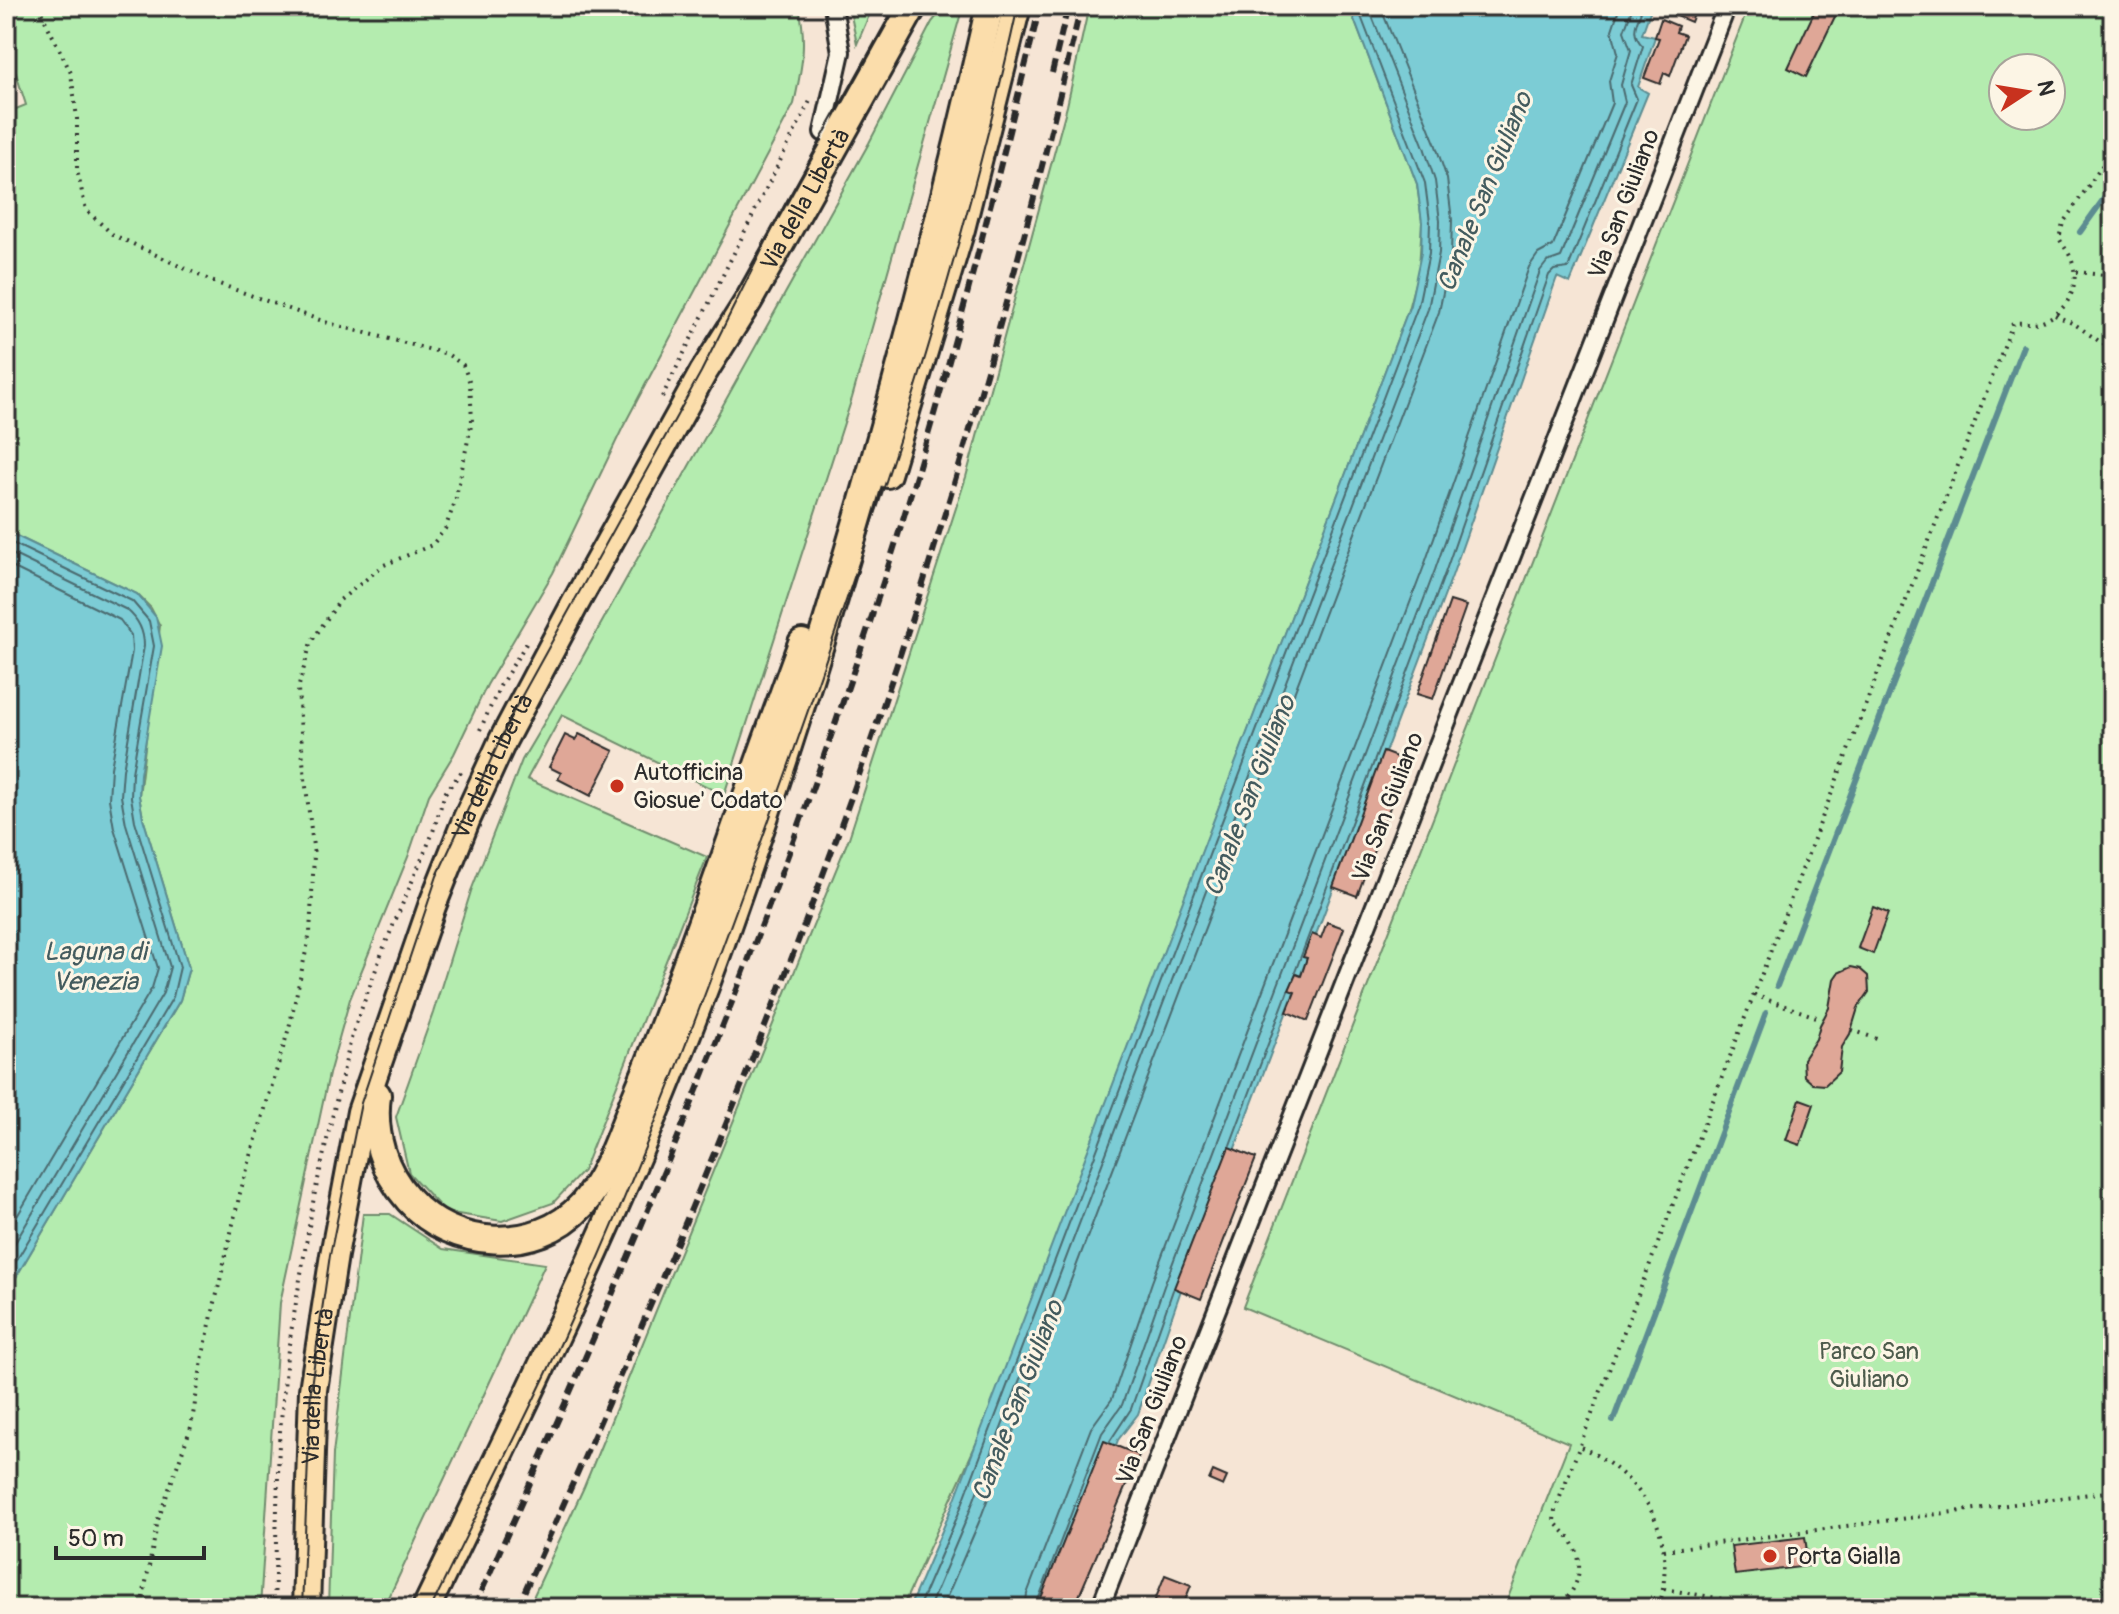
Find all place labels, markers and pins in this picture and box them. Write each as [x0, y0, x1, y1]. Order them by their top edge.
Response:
place label: Autofficina Giosue' Codato [633, 758, 783, 815]
marker: Autofficina Giosue' Codato [608, 777, 626, 795]
place label: Porta Gialla [1786, 1542, 1901, 1571]
marker: Porta Gialla [1761, 1547, 1779, 1565]

